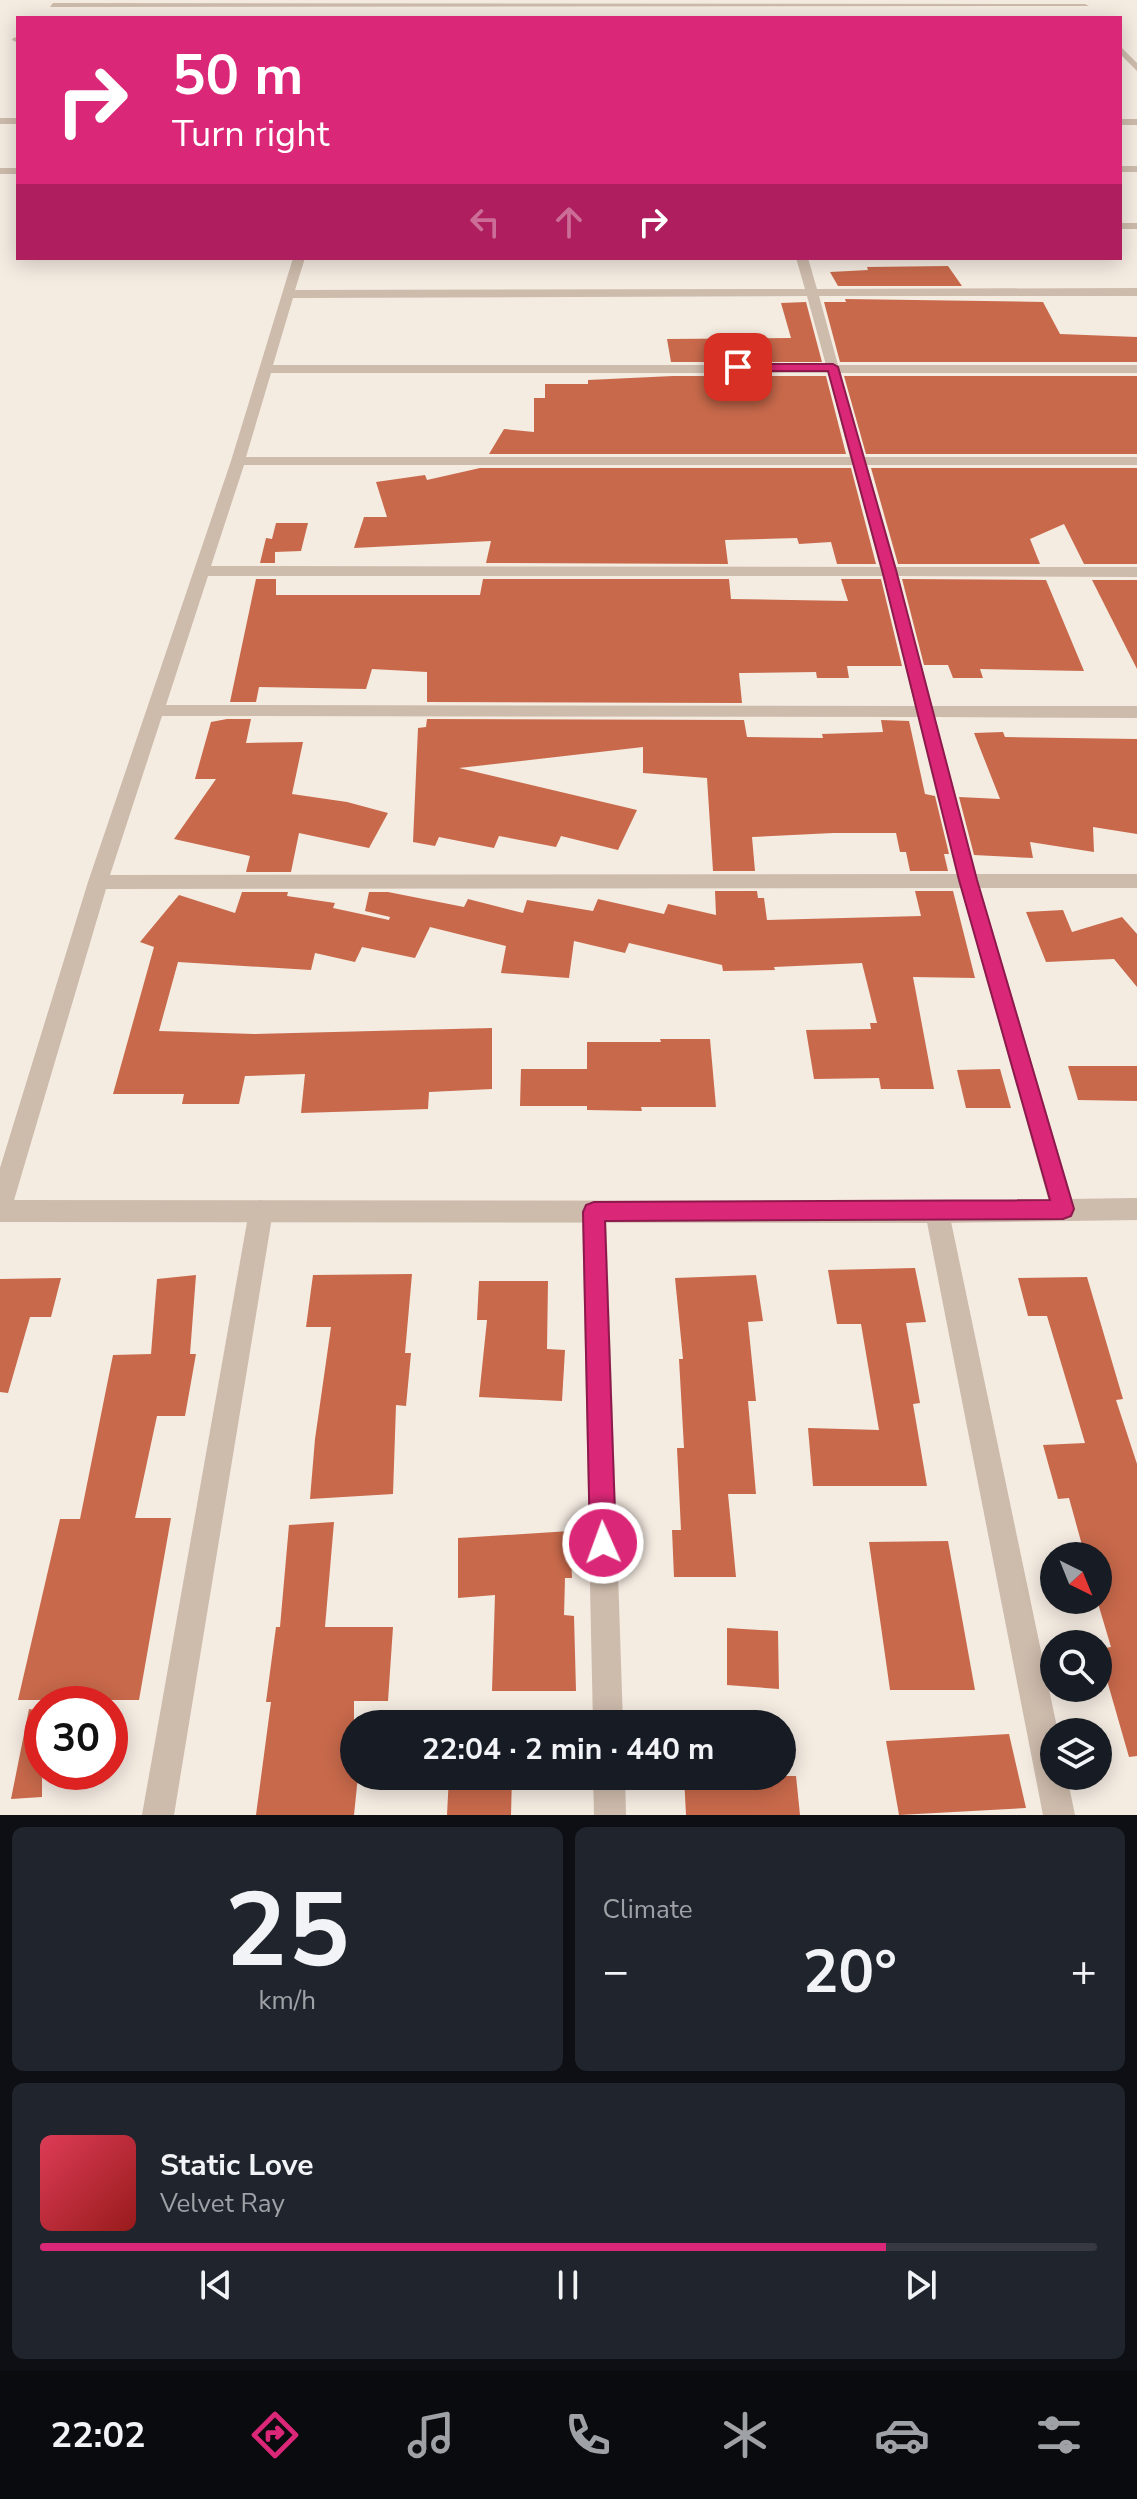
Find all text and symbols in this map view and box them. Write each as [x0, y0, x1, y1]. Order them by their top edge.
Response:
text: 50 m [172, 37, 303, 114]
icon: right [40, 48, 144, 152]
text: Turn right [172, 110, 329, 159]
icon: left [463, 200, 507, 244]
icon: ahead [547, 200, 591, 244]
icon: right [631, 200, 675, 244]
pin [704, 333, 772, 401]
icon: arrive [716, 345, 760, 389]
position arrow [561, 1501, 645, 1585]
north arrow [1040, 1542, 1112, 1614]
map controls [1040, 1542, 1112, 1790]
button: search [1040, 1630, 1112, 1702]
speed limit sign: 30 [24, 1686, 128, 1790]
button: layers [1040, 1718, 1112, 1790]
text: 22:04 · 2 min · 440 m [422, 1729, 714, 1770]
text: 25 [225, 1860, 350, 2002]
text: Climate [603, 1892, 693, 1927]
text: 20° [802, 1931, 897, 2013]
text: − [603, 1942, 629, 2002]
text: + [1071, 1942, 1097, 2002]
text: km/h [259, 1983, 316, 2018]
text: Static Love [160, 2145, 314, 2186]
text: Velvet Ray [160, 2186, 285, 2221]
icon: previous [194, 2263, 238, 2307]
icon: pause [546, 2263, 590, 2307]
icon: next [899, 2263, 943, 2307]
icon: directions [247, 2407, 303, 2463]
icon: music [403, 2407, 459, 2463]
icon: phone [560, 2407, 616, 2463]
icon: climate [717, 2407, 773, 2463]
icon: car [874, 2407, 930, 2463]
icon: filters [1031, 2407, 1087, 2463]
text: 22:02 [50, 2411, 146, 2460]

